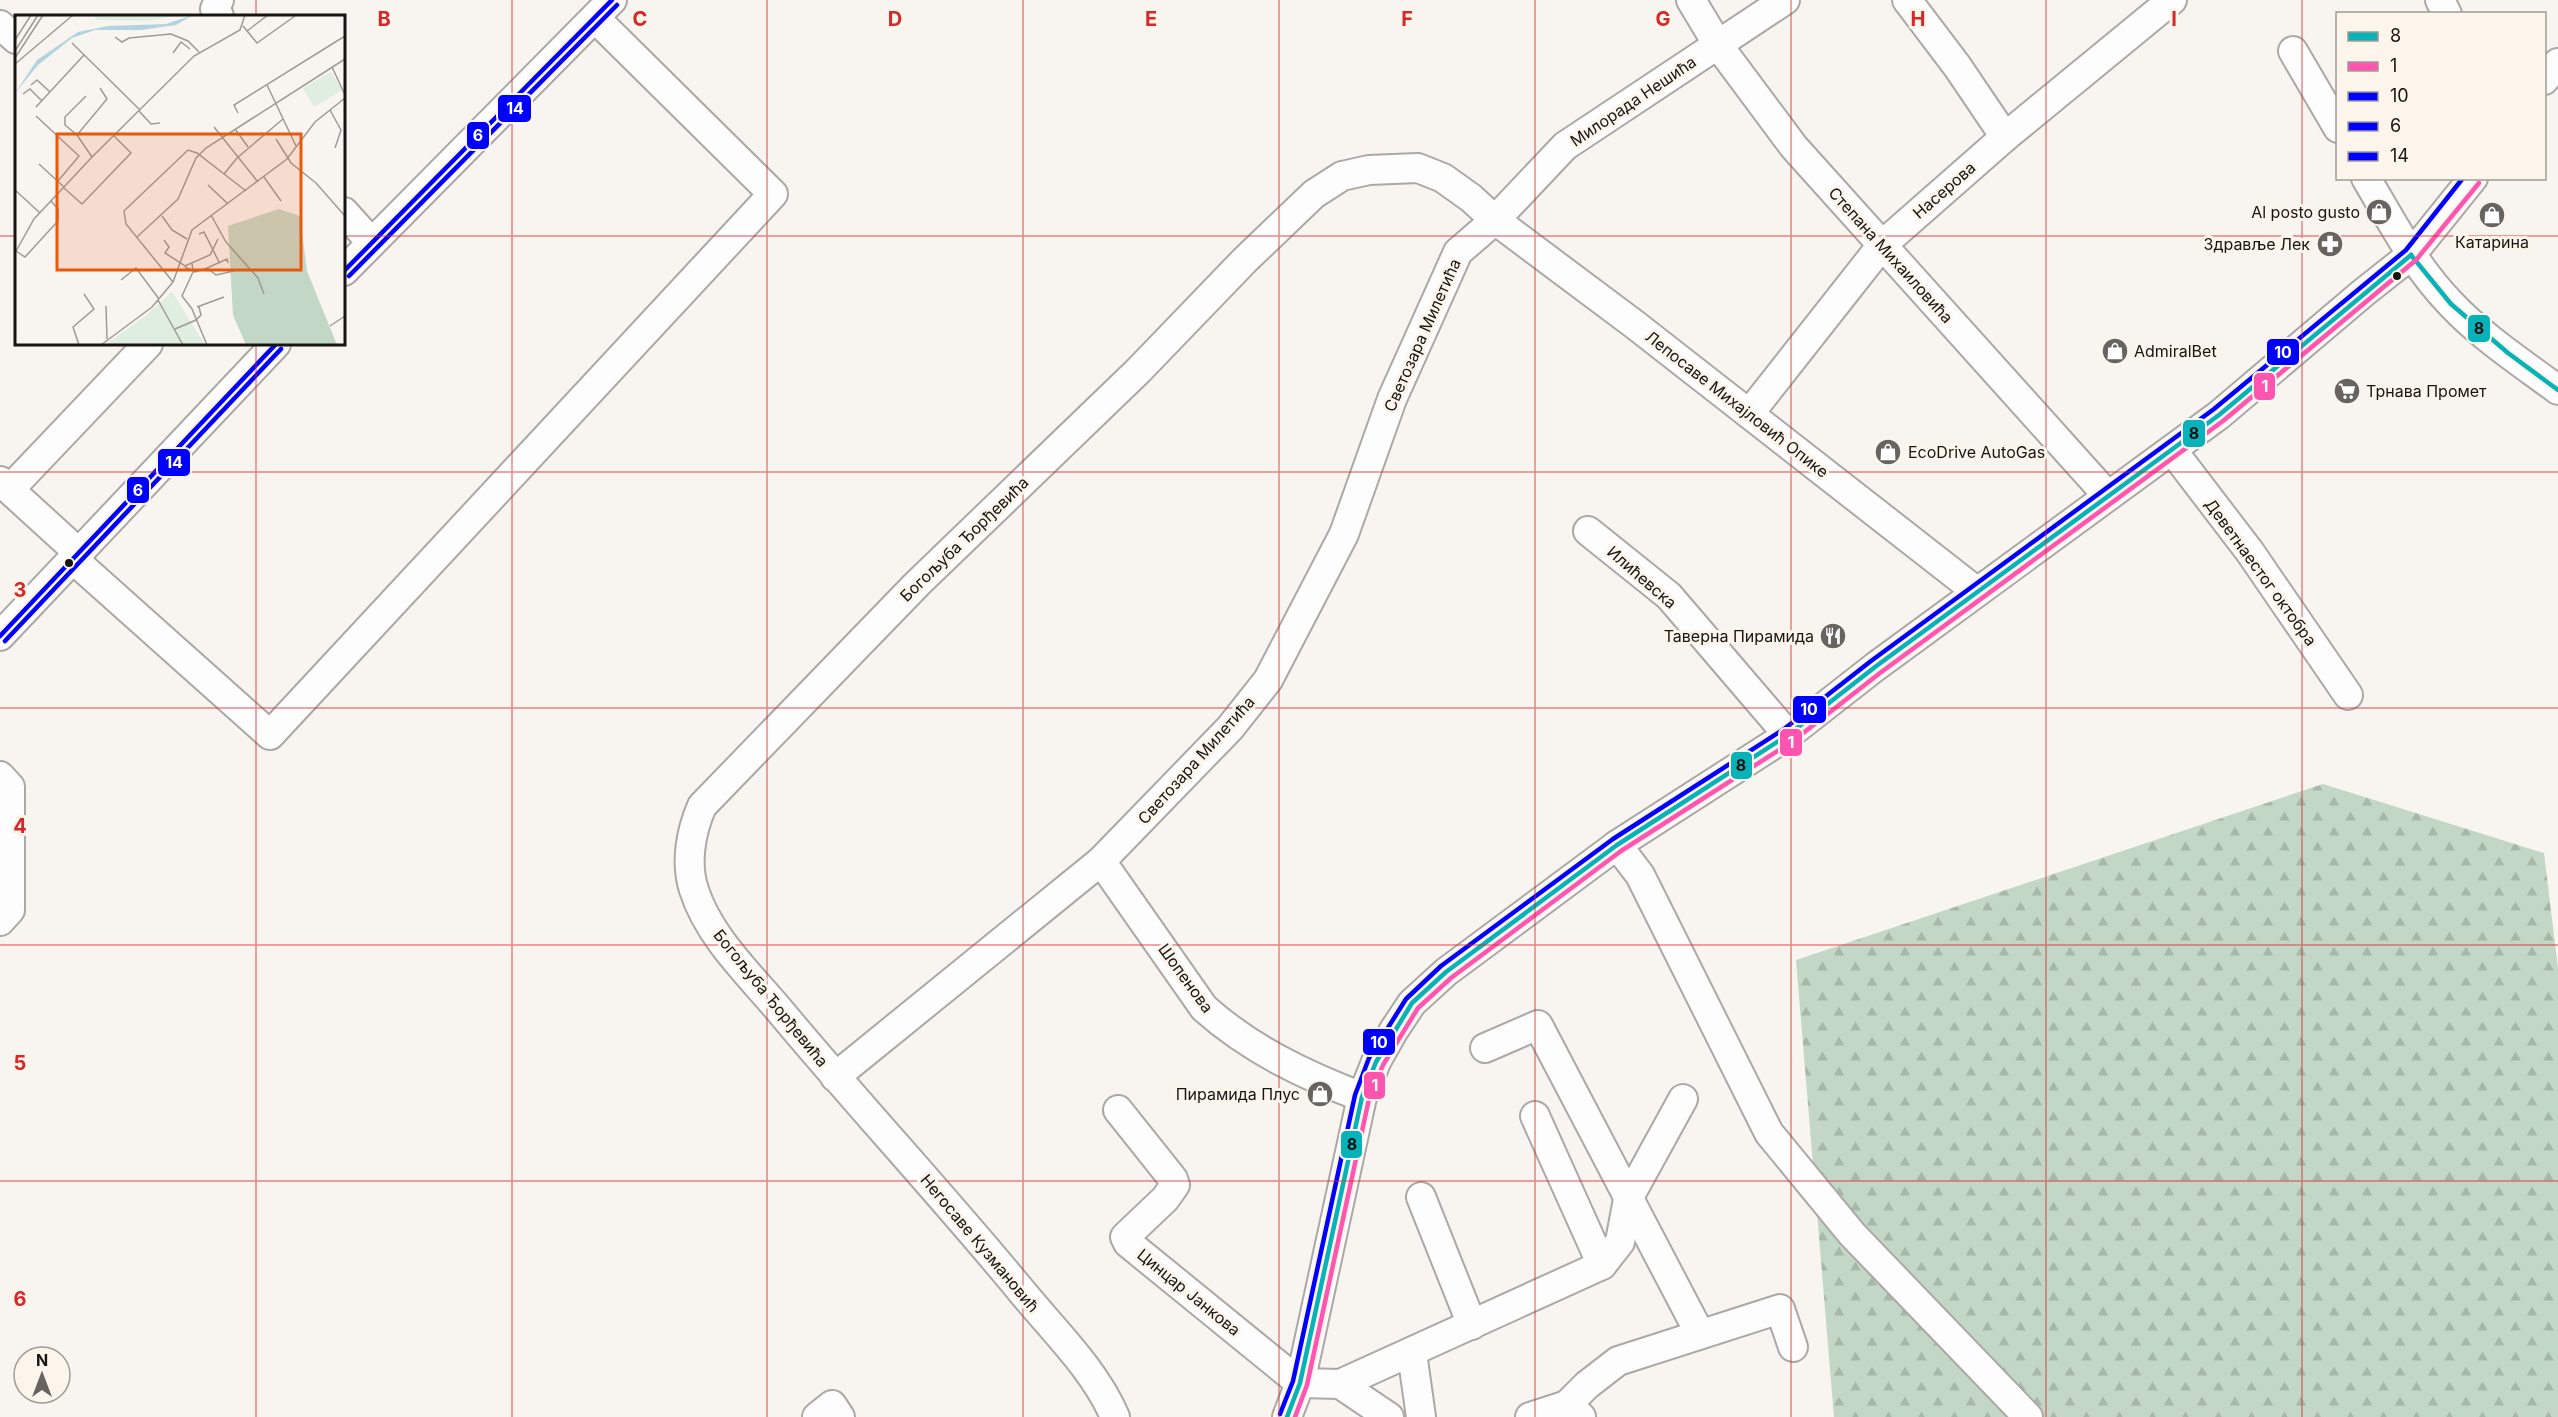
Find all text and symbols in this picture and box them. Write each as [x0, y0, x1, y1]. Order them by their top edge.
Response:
text: B [377, 7, 391, 31]
text: C [633, 7, 647, 31]
text: D [888, 7, 902, 31]
text: E [1145, 7, 1157, 31]
text: F [1401, 7, 1413, 31]
text: G [1655, 7, 1671, 31]
text: H [1911, 7, 1925, 31]
text: I [2171, 7, 2177, 31]
legend [2336, 12, 2546, 180]
inset map [15, 15, 345, 345]
text: 8 [2390, 25, 2401, 46]
street label: Милорада Нешића [1566, 51, 1700, 151]
text: 1 [2390, 55, 2397, 76]
text: 10 [2390, 85, 2409, 106]
line badge: 14 [497, 94, 532, 123]
text: 14 [506, 98, 524, 118]
text: 6 [2390, 115, 2401, 136]
line badge: 6 [466, 121, 490, 150]
text: 6 [473, 125, 483, 145]
text: 14 [2390, 145, 2409, 166]
street label: Насерова [1908, 157, 1980, 223]
street label: Степана Михаиловића [1825, 183, 1957, 327]
shop icon: Al posto gusto [2364, 197, 2394, 227]
shop icon: Катарина [2477, 200, 2507, 230]
place label: Al posto gusto [2251, 202, 2360, 222]
pharmacy icon: Здравље Лек [2315, 229, 2345, 259]
place label: Катарина [2455, 232, 2529, 252]
place label: Здравље Лек [2204, 234, 2310, 254]
street label: Светозара Милетића [1379, 255, 1465, 415]
unlabelled marker [2391, 270, 2403, 282]
line badge: 8 [2467, 314, 2491, 343]
text: 8 [2474, 318, 2484, 338]
street label: Лепосаве Михајловић Опике [1641, 326, 1833, 482]
shop icon: AdmiralBet [2100, 336, 2130, 366]
line badge: 10 [2266, 338, 2300, 366]
place label: AdmiralBet [2134, 341, 2217, 361]
text: 10 [2274, 342, 2292, 362]
line badge: 1 [2253, 372, 2276, 401]
text: 1 [2262, 376, 2268, 396]
supermarket icon: Трнава Промет [2332, 376, 2362, 406]
place label: Трнава Промет [2366, 381, 2487, 401]
line badge: 8 [2182, 419, 2206, 448]
text: 8 [2189, 423, 2199, 443]
shop icon: EcoDrive AutoGas [1873, 437, 1903, 467]
place label: EcoDrive AutoGas [1908, 442, 2045, 462]
line badge: 14 [157, 448, 191, 477]
text: 14 [165, 452, 183, 472]
street label: Богољуба Ђорђевића [896, 472, 1032, 606]
line badge: 6 [126, 476, 150, 504]
text: 6 [133, 480, 143, 500]
street label: Деветнаестог октобра [2201, 494, 2321, 650]
street label: Илићевска [1603, 541, 1681, 613]
unlabelled marker [63, 557, 75, 569]
text: 3 [14, 578, 26, 602]
restaurant icon: Таверна Пирамида [1818, 621, 1848, 651]
place label: Таверна Пирамида [1664, 626, 1814, 646]
street label: Светозара Милетића [1133, 692, 1259, 828]
line badge: 10 [1792, 695, 1827, 724]
text: 10 [1800, 699, 1818, 719]
line badge: 1 [1779, 728, 1803, 757]
text: 1 [1788, 732, 1794, 752]
line badge: 8 [1730, 751, 1753, 780]
text: 8 [1736, 755, 1746, 775]
text: 4 [13, 814, 27, 838]
street label: Богољуба Ђорђевића [709, 925, 833, 1071]
street label: Шопенова [1154, 939, 1218, 1017]
line badge: 10 [1362, 1028, 1396, 1056]
text: 10 [1370, 1032, 1388, 1052]
text: 5 [14, 1051, 26, 1075]
line badge: 1 [1363, 1071, 1386, 1100]
text: 1 [1372, 1075, 1378, 1095]
shop icon: Пирамида Плус [1305, 1079, 1335, 1109]
place label: Пирамида Плус [1176, 1084, 1300, 1104]
line badge: 8 [1340, 1130, 1363, 1159]
text: 8 [1347, 1134, 1357, 1154]
street label: Негосаве Кузмановић [917, 1170, 1043, 1316]
street label: Цинцар Јанкова [1133, 1244, 1245, 1340]
text: 6 [14, 1287, 27, 1311]
north arrow [12, 1345, 72, 1405]
text: N [36, 1350, 48, 1370]

